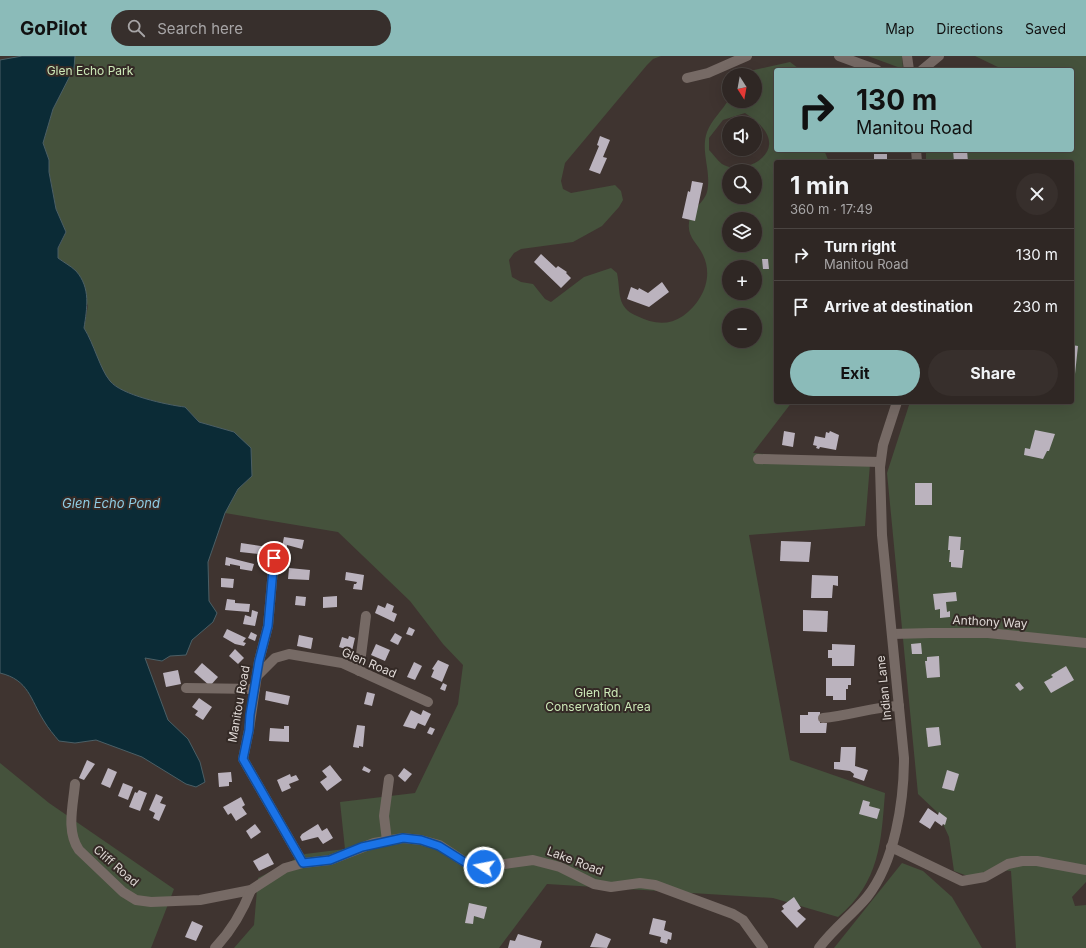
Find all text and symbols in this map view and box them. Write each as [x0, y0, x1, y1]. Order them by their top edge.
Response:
search box [111, 10, 391, 46]
text: GoPilot [20, 17, 87, 40]
icon: search [125, 17, 147, 39]
text: Search here [157, 19, 243, 38]
text: Map [885, 20, 914, 37]
text: Directions [936, 20, 1003, 37]
text: Saved [1025, 20, 1066, 37]
park label: Glen Echo Park [47, 63, 134, 78]
north arrow [722, 68, 762, 108]
map controls [722, 68, 762, 348]
text: 130 m [856, 83, 937, 117]
icon: right [790, 84, 842, 136]
button: sound [722, 116, 762, 156]
text: Manitou Road [856, 117, 973, 138]
button: search [722, 164, 762, 204]
text: 1 min [790, 171, 849, 200]
button: close [1016, 173, 1058, 215]
text: 360 m · 17:49 [790, 201, 873, 217]
button: layers [722, 212, 762, 252]
text: Turn right [824, 237, 896, 256]
icon: right [790, 244, 812, 266]
text: 130 m [1016, 245, 1058, 264]
text: Manitou Road [824, 256, 909, 272]
button: + [722, 260, 762, 300]
icon: arrive [790, 296, 812, 318]
text: Arrive at destination [824, 297, 973, 316]
text: 230 m [1013, 297, 1058, 316]
button: − [722, 308, 762, 348]
button: Exit [790, 350, 920, 396]
button: Share [928, 350, 1058, 396]
water label: Glen Echo Pond [62, 495, 160, 511]
pin [257, 541, 291, 575]
icon: arrive [263, 547, 285, 569]
street label: Anthony Way [952, 612, 1028, 631]
street label: Glen Road [339, 644, 399, 681]
street label: Indian Lane [873, 655, 894, 721]
street label: Manitou Road [224, 664, 253, 744]
park label: Glen Rd. Conservation Area [545, 685, 651, 714]
street label: Cliff Road [91, 842, 142, 889]
street label: Lake Road [545, 843, 605, 878]
position arrow [463, 846, 505, 888]

